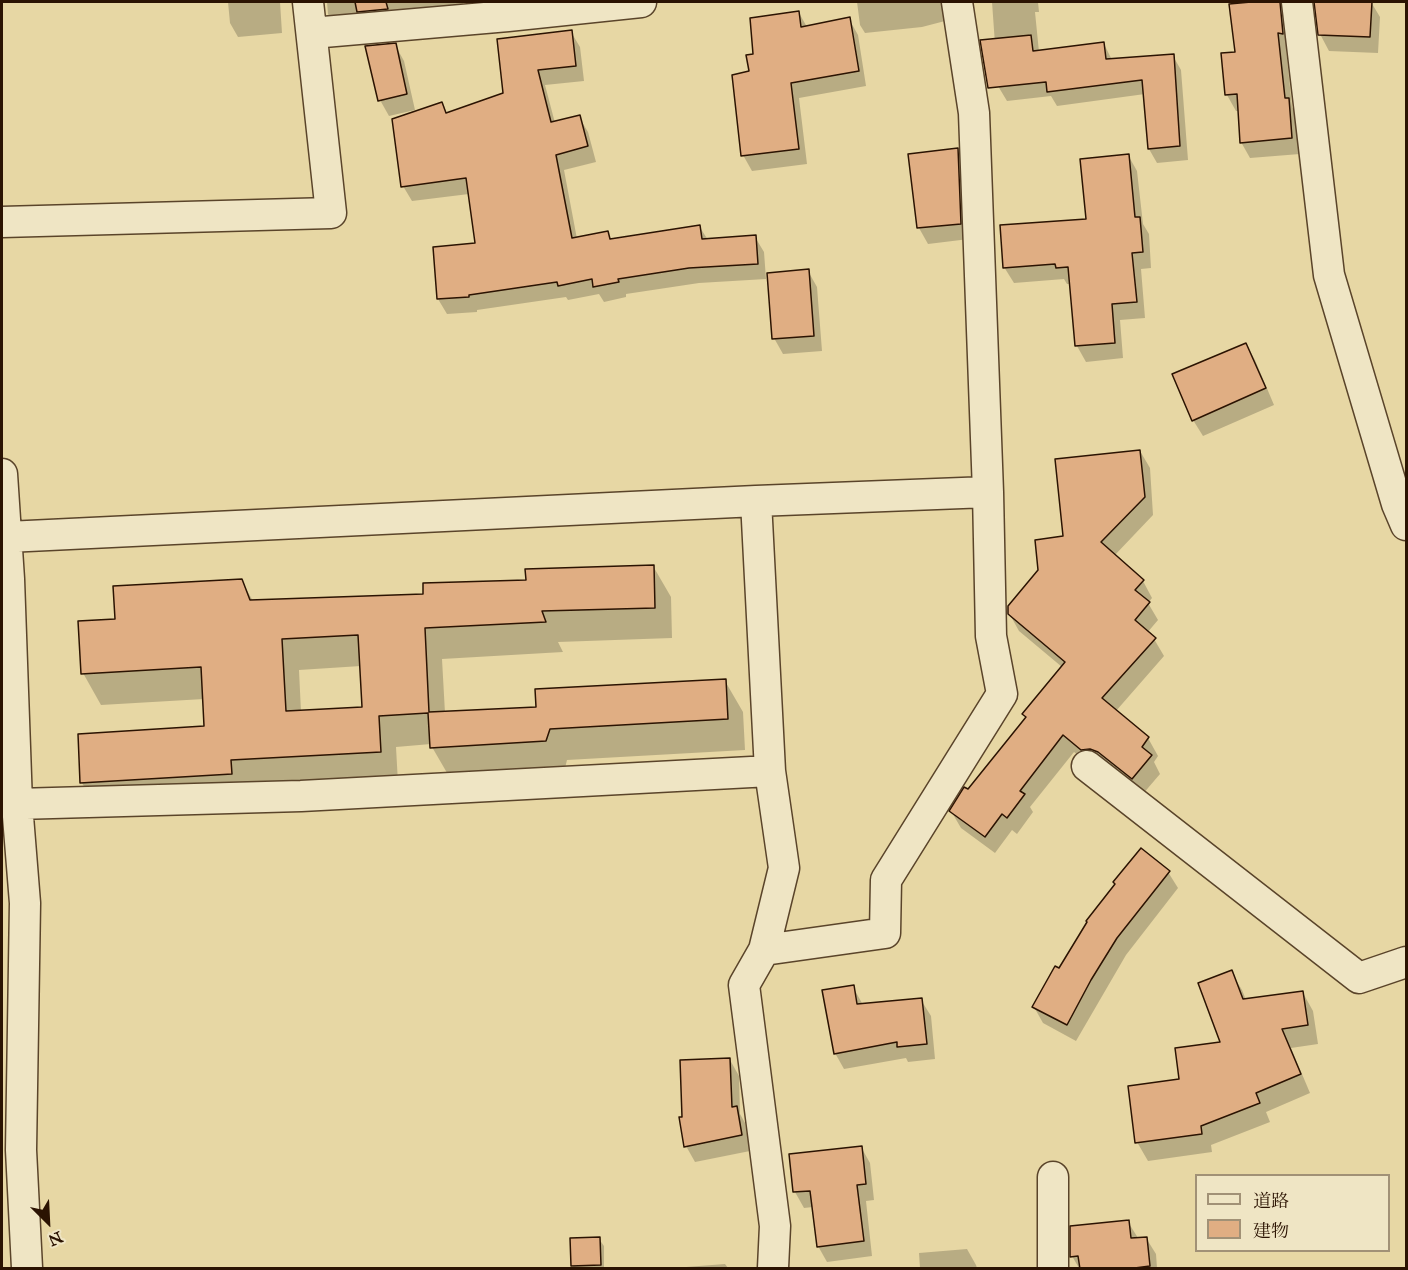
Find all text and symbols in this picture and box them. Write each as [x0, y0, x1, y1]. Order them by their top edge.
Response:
legend [1195, 1174, 1390, 1252]
text: 道路 [1253, 1190, 1289, 1212]
north arrow [18, 1192, 78, 1252]
text: 建物 [1253, 1220, 1289, 1242]
text: N [45, 1227, 66, 1250]

